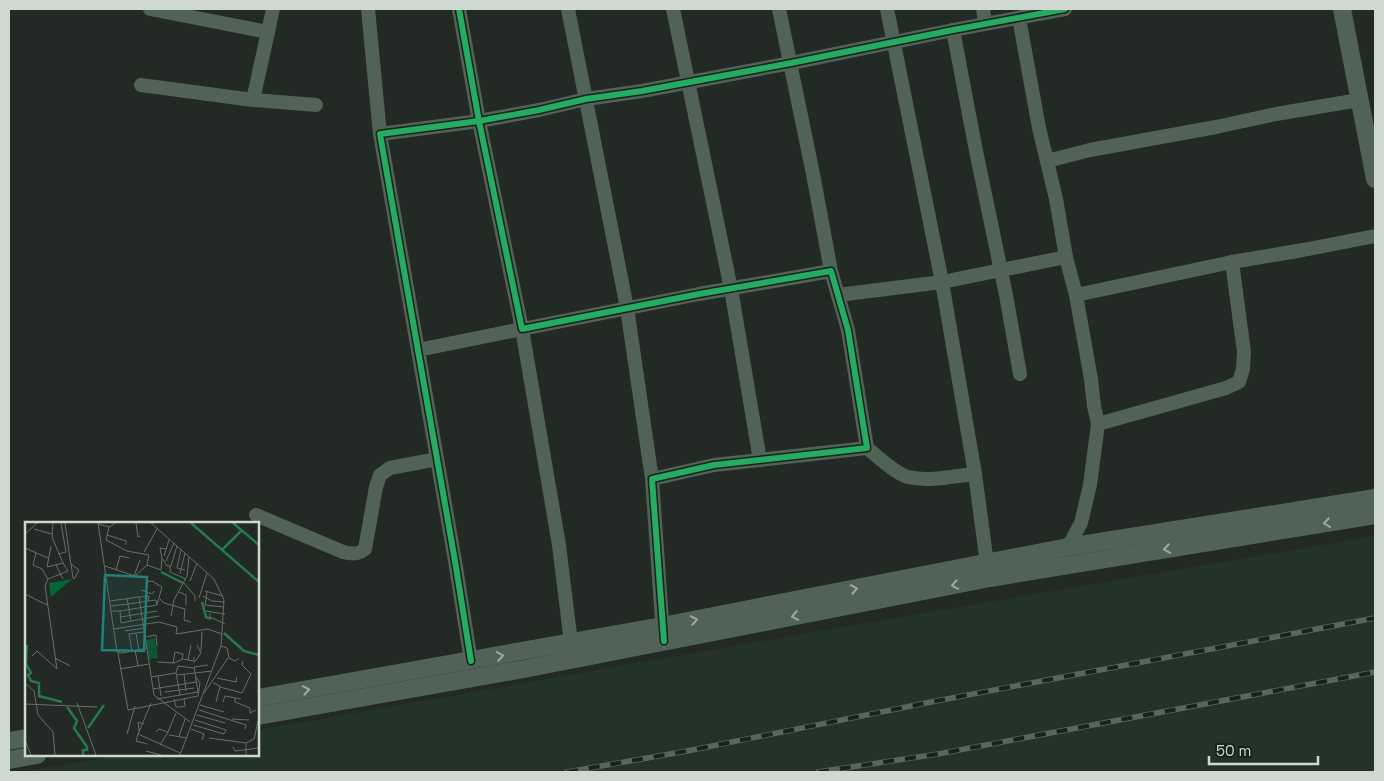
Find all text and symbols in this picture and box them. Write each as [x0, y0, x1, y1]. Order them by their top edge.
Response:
one-way arrow [1323, 517, 1331, 528]
inset map [25, 522, 259, 756]
one-way arrow [1162, 543, 1170, 554]
one-way arrow [950, 579, 959, 589]
one-way arrow [849, 584, 858, 595]
one-way arrow [791, 610, 800, 620]
one-way arrow [690, 615, 699, 626]
one-way arrow [496, 651, 504, 661]
one-way arrow [301, 685, 310, 695]
scale bar [1209, 734, 1318, 766]
text: 50 m [1216, 741, 1251, 760]

